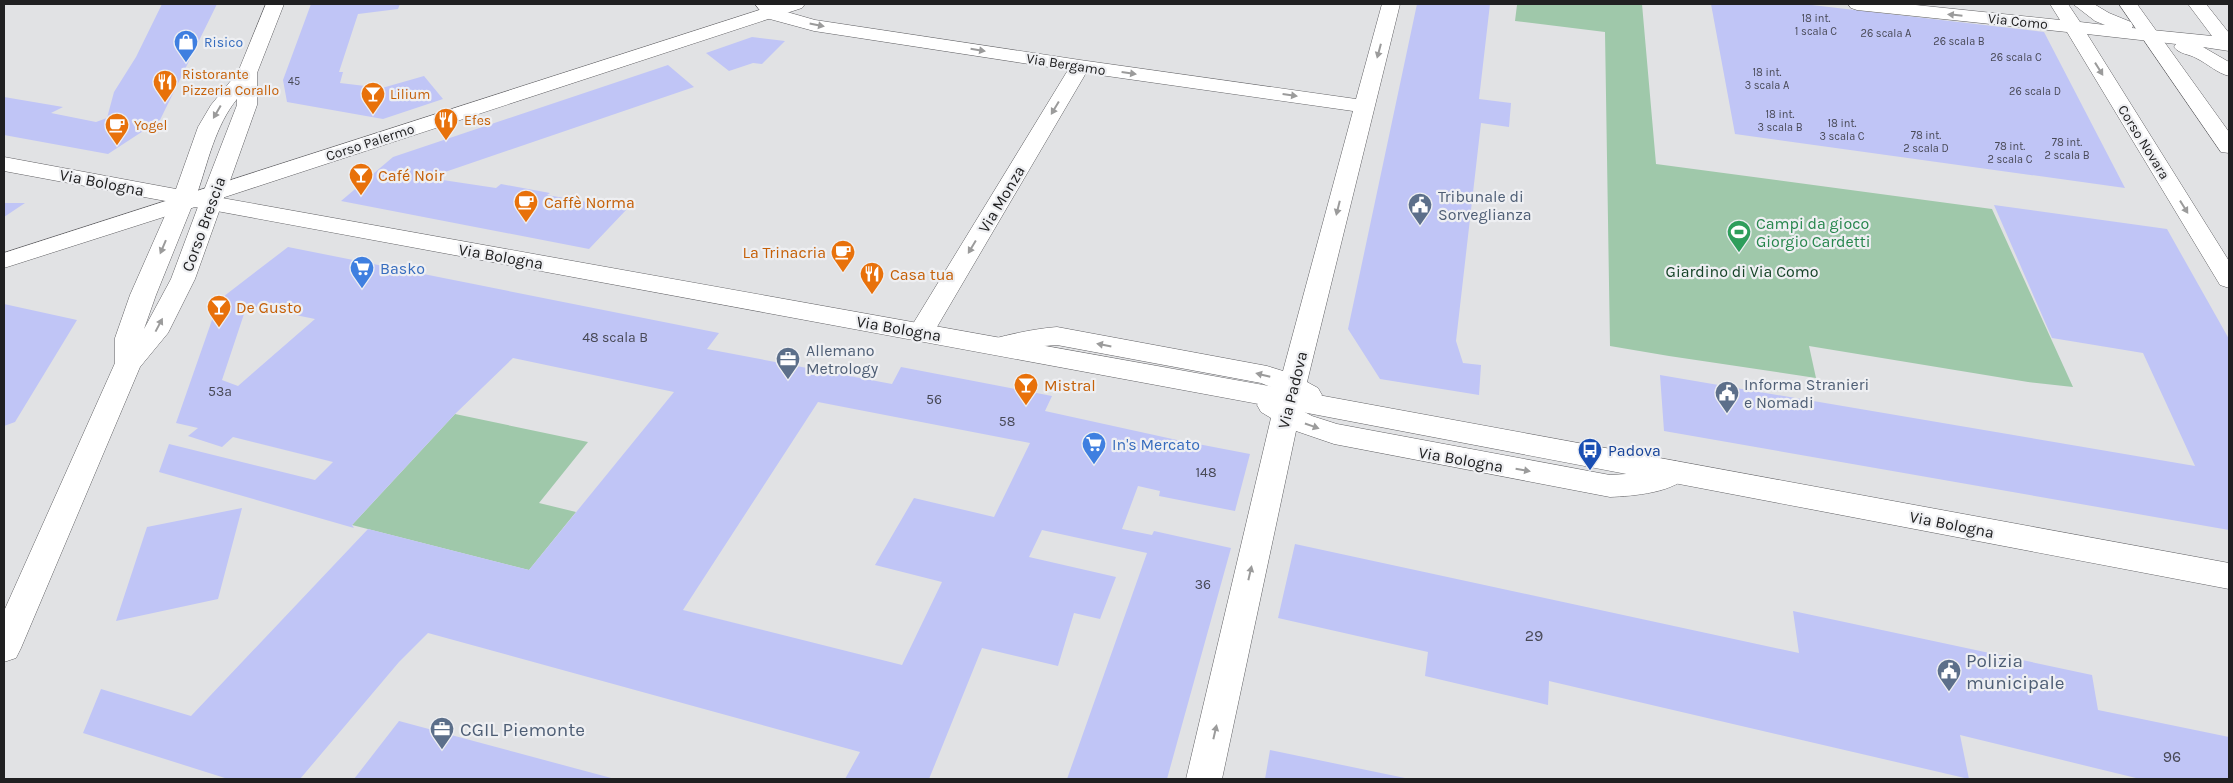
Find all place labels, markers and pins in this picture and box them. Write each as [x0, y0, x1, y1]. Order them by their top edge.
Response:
shop icon: Risico [173, 29, 199, 63]
place label: Risico [204, 34, 243, 51]
place label: Ristorante Pizzeria Corallo [182, 66, 279, 99]
restaurant icon: Ristorante Pizzeria Corallo [152, 69, 178, 103]
bar icon: Lilium [360, 81, 386, 115]
place label: Lilium [390, 86, 430, 103]
restaurant icon: Efes [433, 107, 459, 141]
cafe icon: Yogel [104, 112, 130, 146]
place label: Efes [464, 112, 491, 129]
place label: Yogel [134, 117, 167, 134]
bar icon: Café Noir [348, 162, 374, 196]
place label: Café Noir [378, 166, 445, 185]
place label: Tribunale di Sorveglianza [1438, 187, 1532, 224]
cafe icon: Caffè Norma [513, 189, 539, 223]
public building icon: Tribunale di Sorveglianza [1407, 192, 1433, 226]
place label: Caffè Norma [544, 193, 635, 212]
place label: Campi da gioco Giorgio Cardetti [1756, 214, 1871, 251]
sports icon: Campi da gioco Giorgio Cardetti [1726, 219, 1752, 253]
cafe icon: La Trinacria [830, 239, 856, 273]
place label: La Trinacria [742, 243, 826, 262]
supermarket icon: Basko [349, 255, 375, 289]
place label: Basko [380, 259, 425, 278]
restaurant icon: Casa tua [859, 261, 885, 295]
place label: Casa tua [890, 265, 954, 284]
bar icon: De Gusto [206, 294, 232, 328]
place label: De Gusto [236, 298, 302, 317]
place label: Allemano Metrology [806, 341, 879, 378]
office icon: Allemano Metrology [775, 346, 801, 380]
bar icon: Mistral [1013, 372, 1039, 406]
place label: Informa Stranieri e Nomadi [1744, 375, 1869, 412]
place label: Mistral [1044, 376, 1096, 395]
public building icon: Informa Stranieri e Nomadi [1714, 380, 1740, 414]
supermarket icon: In's Mercato [1081, 431, 1107, 465]
place label: In's Mercato [1112, 435, 1200, 454]
bus stop icon: Padova [1577, 437, 1603, 471]
place label: Padova [1608, 441, 1661, 460]
place label: Polizia municipale [1966, 650, 2065, 694]
public building icon: Polizia municipale [1936, 658, 1962, 692]
office icon: CGIL Piemonte [429, 716, 455, 750]
place label: CGIL Piemonte [460, 719, 585, 741]

